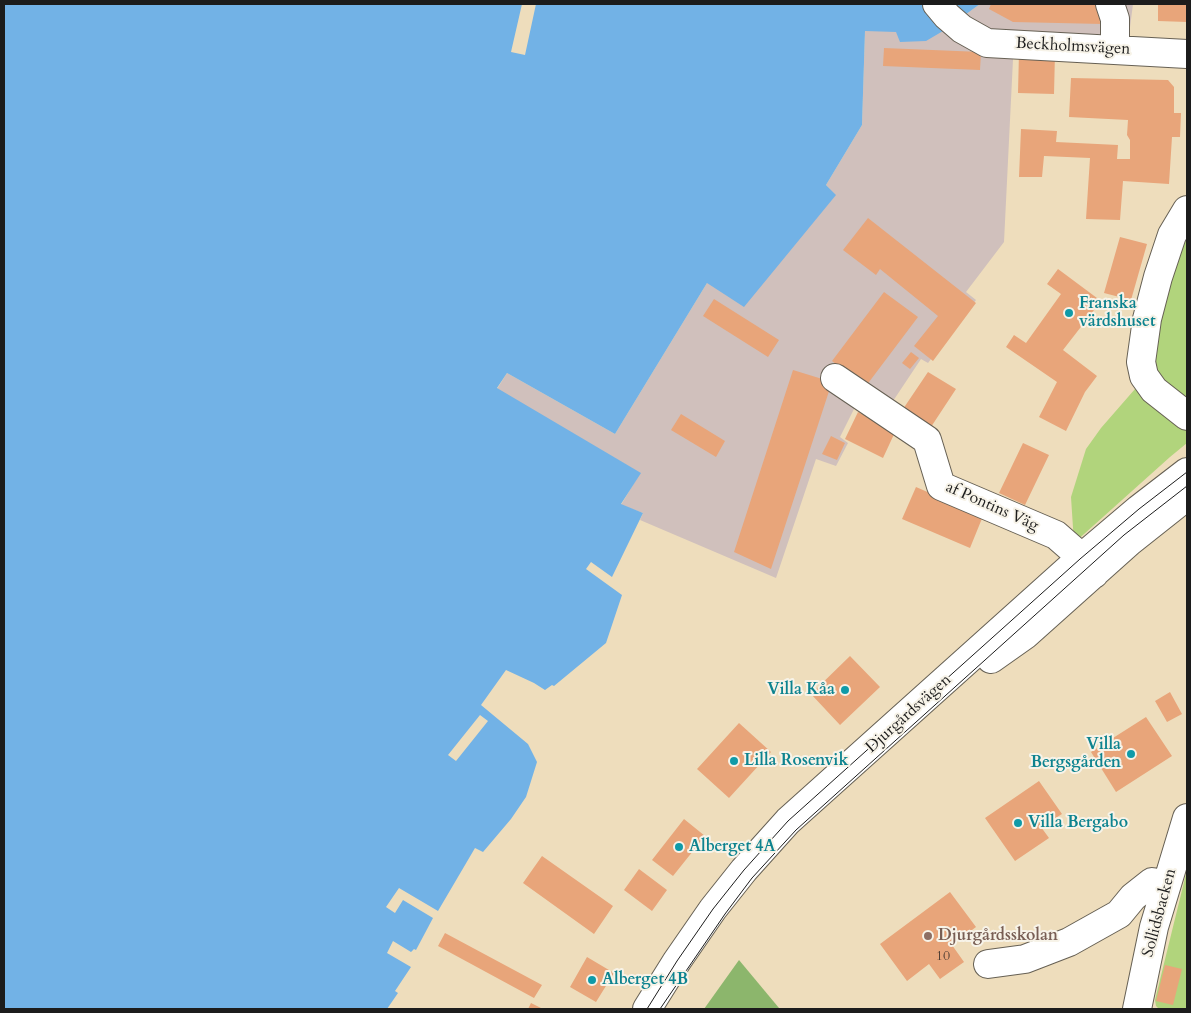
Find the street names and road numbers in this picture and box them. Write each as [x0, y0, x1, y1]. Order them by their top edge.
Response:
street label: Beckholmsvägen [1015, 34, 1131, 60]
street label: af Pontins Väg [943, 478, 1041, 536]
street label: Djurgårdsvägen [862, 671, 956, 757]
street label: Sollidsbacken [1139, 867, 1181, 959]

